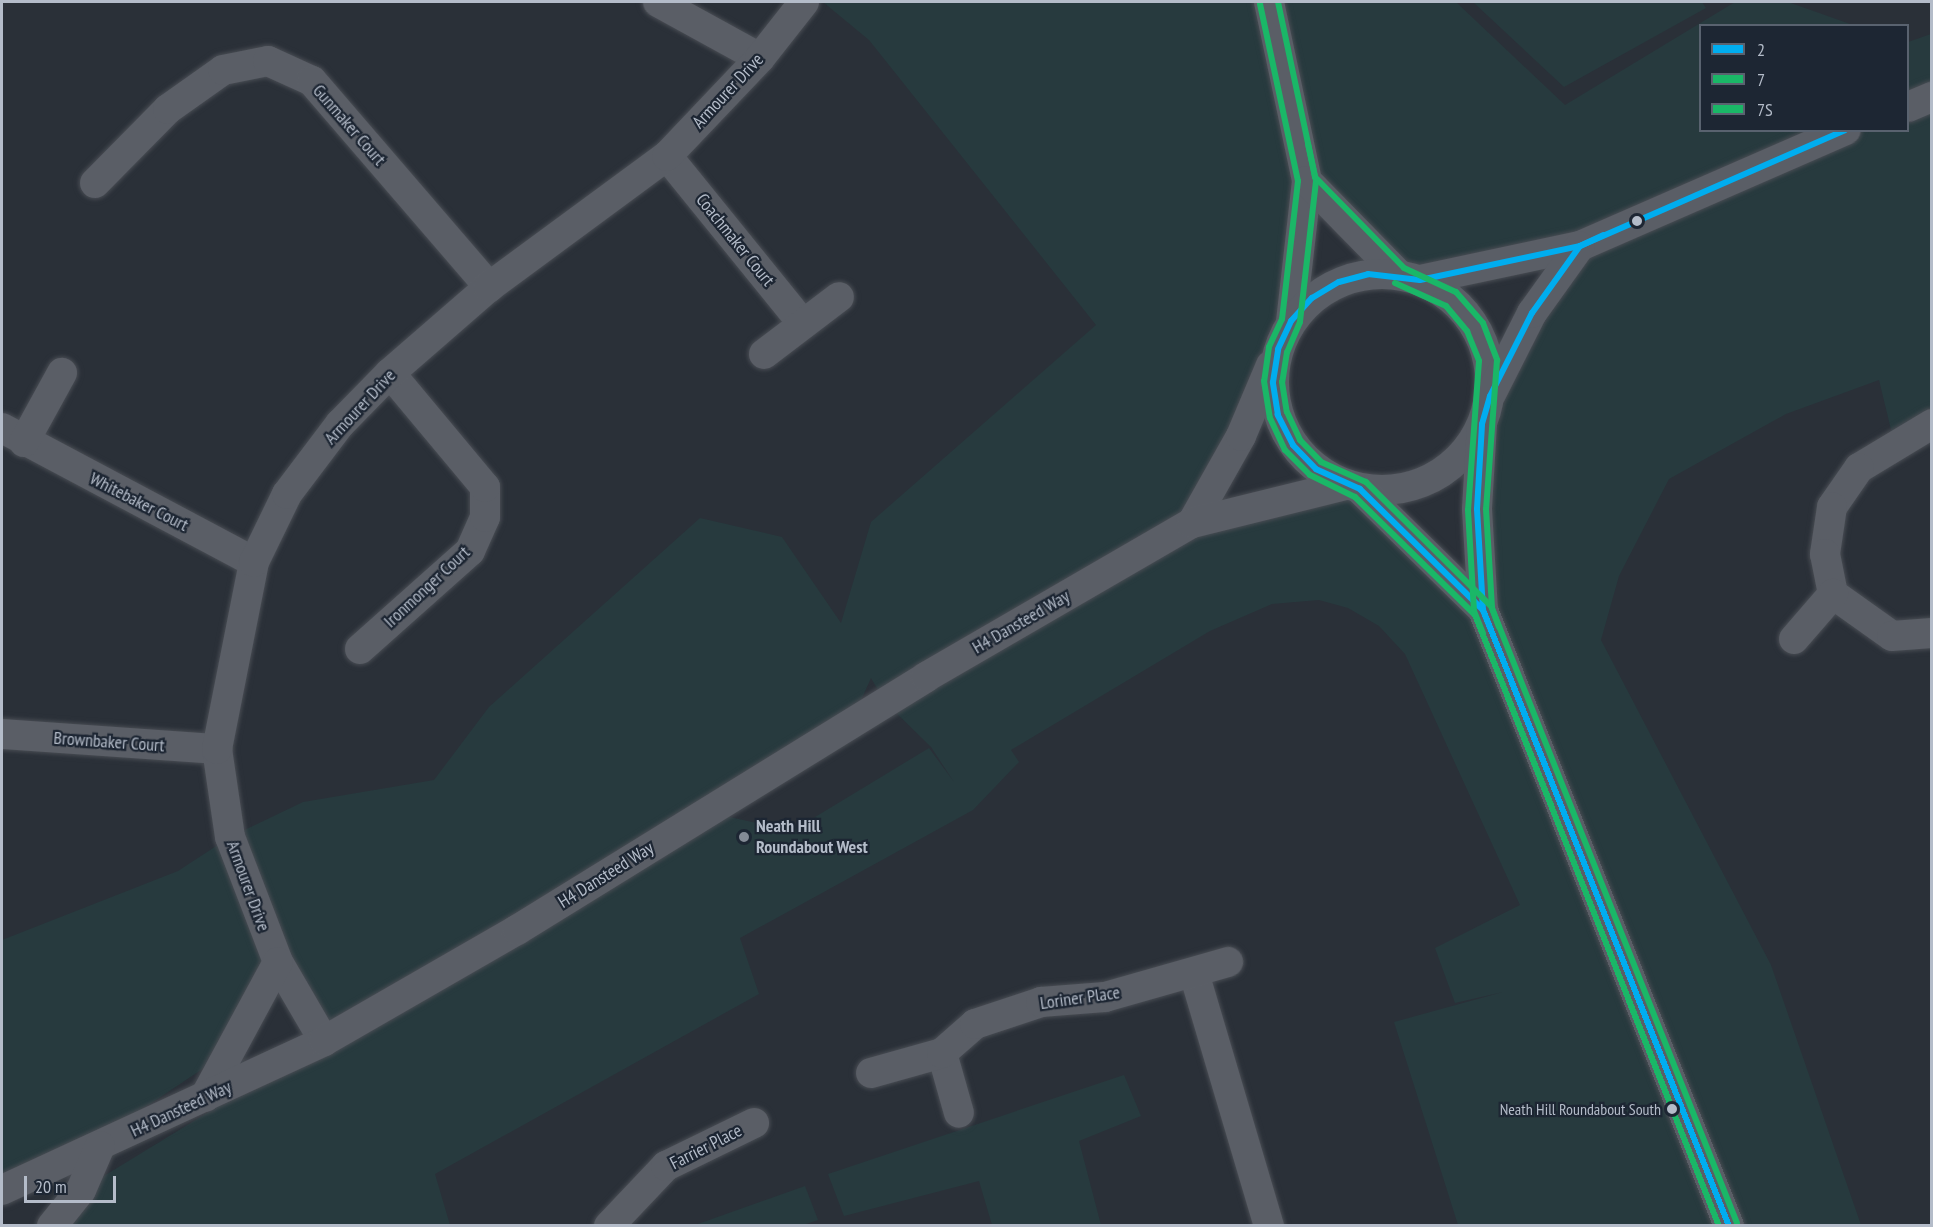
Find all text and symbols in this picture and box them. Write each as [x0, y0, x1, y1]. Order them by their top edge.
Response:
legend [1699, 24, 1909, 132]
text: 2 [1757, 38, 1765, 61]
street label: Armourer Drive [688, 49, 768, 133]
text: 7 [1757, 68, 1765, 91]
street label: Gunmaker Court [308, 80, 390, 170]
text: 7S [1757, 98, 1773, 121]
street label: Coachmaker Court [691, 189, 779, 291]
unlabelled marker [1631, 215, 1643, 227]
street label: Armourer Drive [320, 365, 400, 449]
street label: Whitebaker Court [86, 468, 192, 536]
street label: Ironmonger Court [379, 542, 475, 632]
street label: H4 Dansteed Way [968, 585, 1074, 659]
street label: Brownbaker Court [53, 727, 165, 757]
place label: Neath Hill Roundabout West [756, 816, 868, 858]
marker: Neath Hill Roundabout West [737, 830, 751, 844]
street label: H4 Dansteed Way [554, 837, 658, 913]
street label: Armourer Drive [222, 838, 274, 934]
street label: Loriner Place [1039, 982, 1121, 1014]
street label: H4 Dansteed Way [127, 1076, 235, 1142]
place label: Neath Hill Roundabout South [1500, 1099, 1661, 1119]
marker: Neath Hill Roundabout South [1666, 1103, 1678, 1115]
street label: Farrier Place [667, 1120, 745, 1174]
scale bar [27, 1164, 118, 1202]
text: 20 m [35, 1175, 67, 1198]

